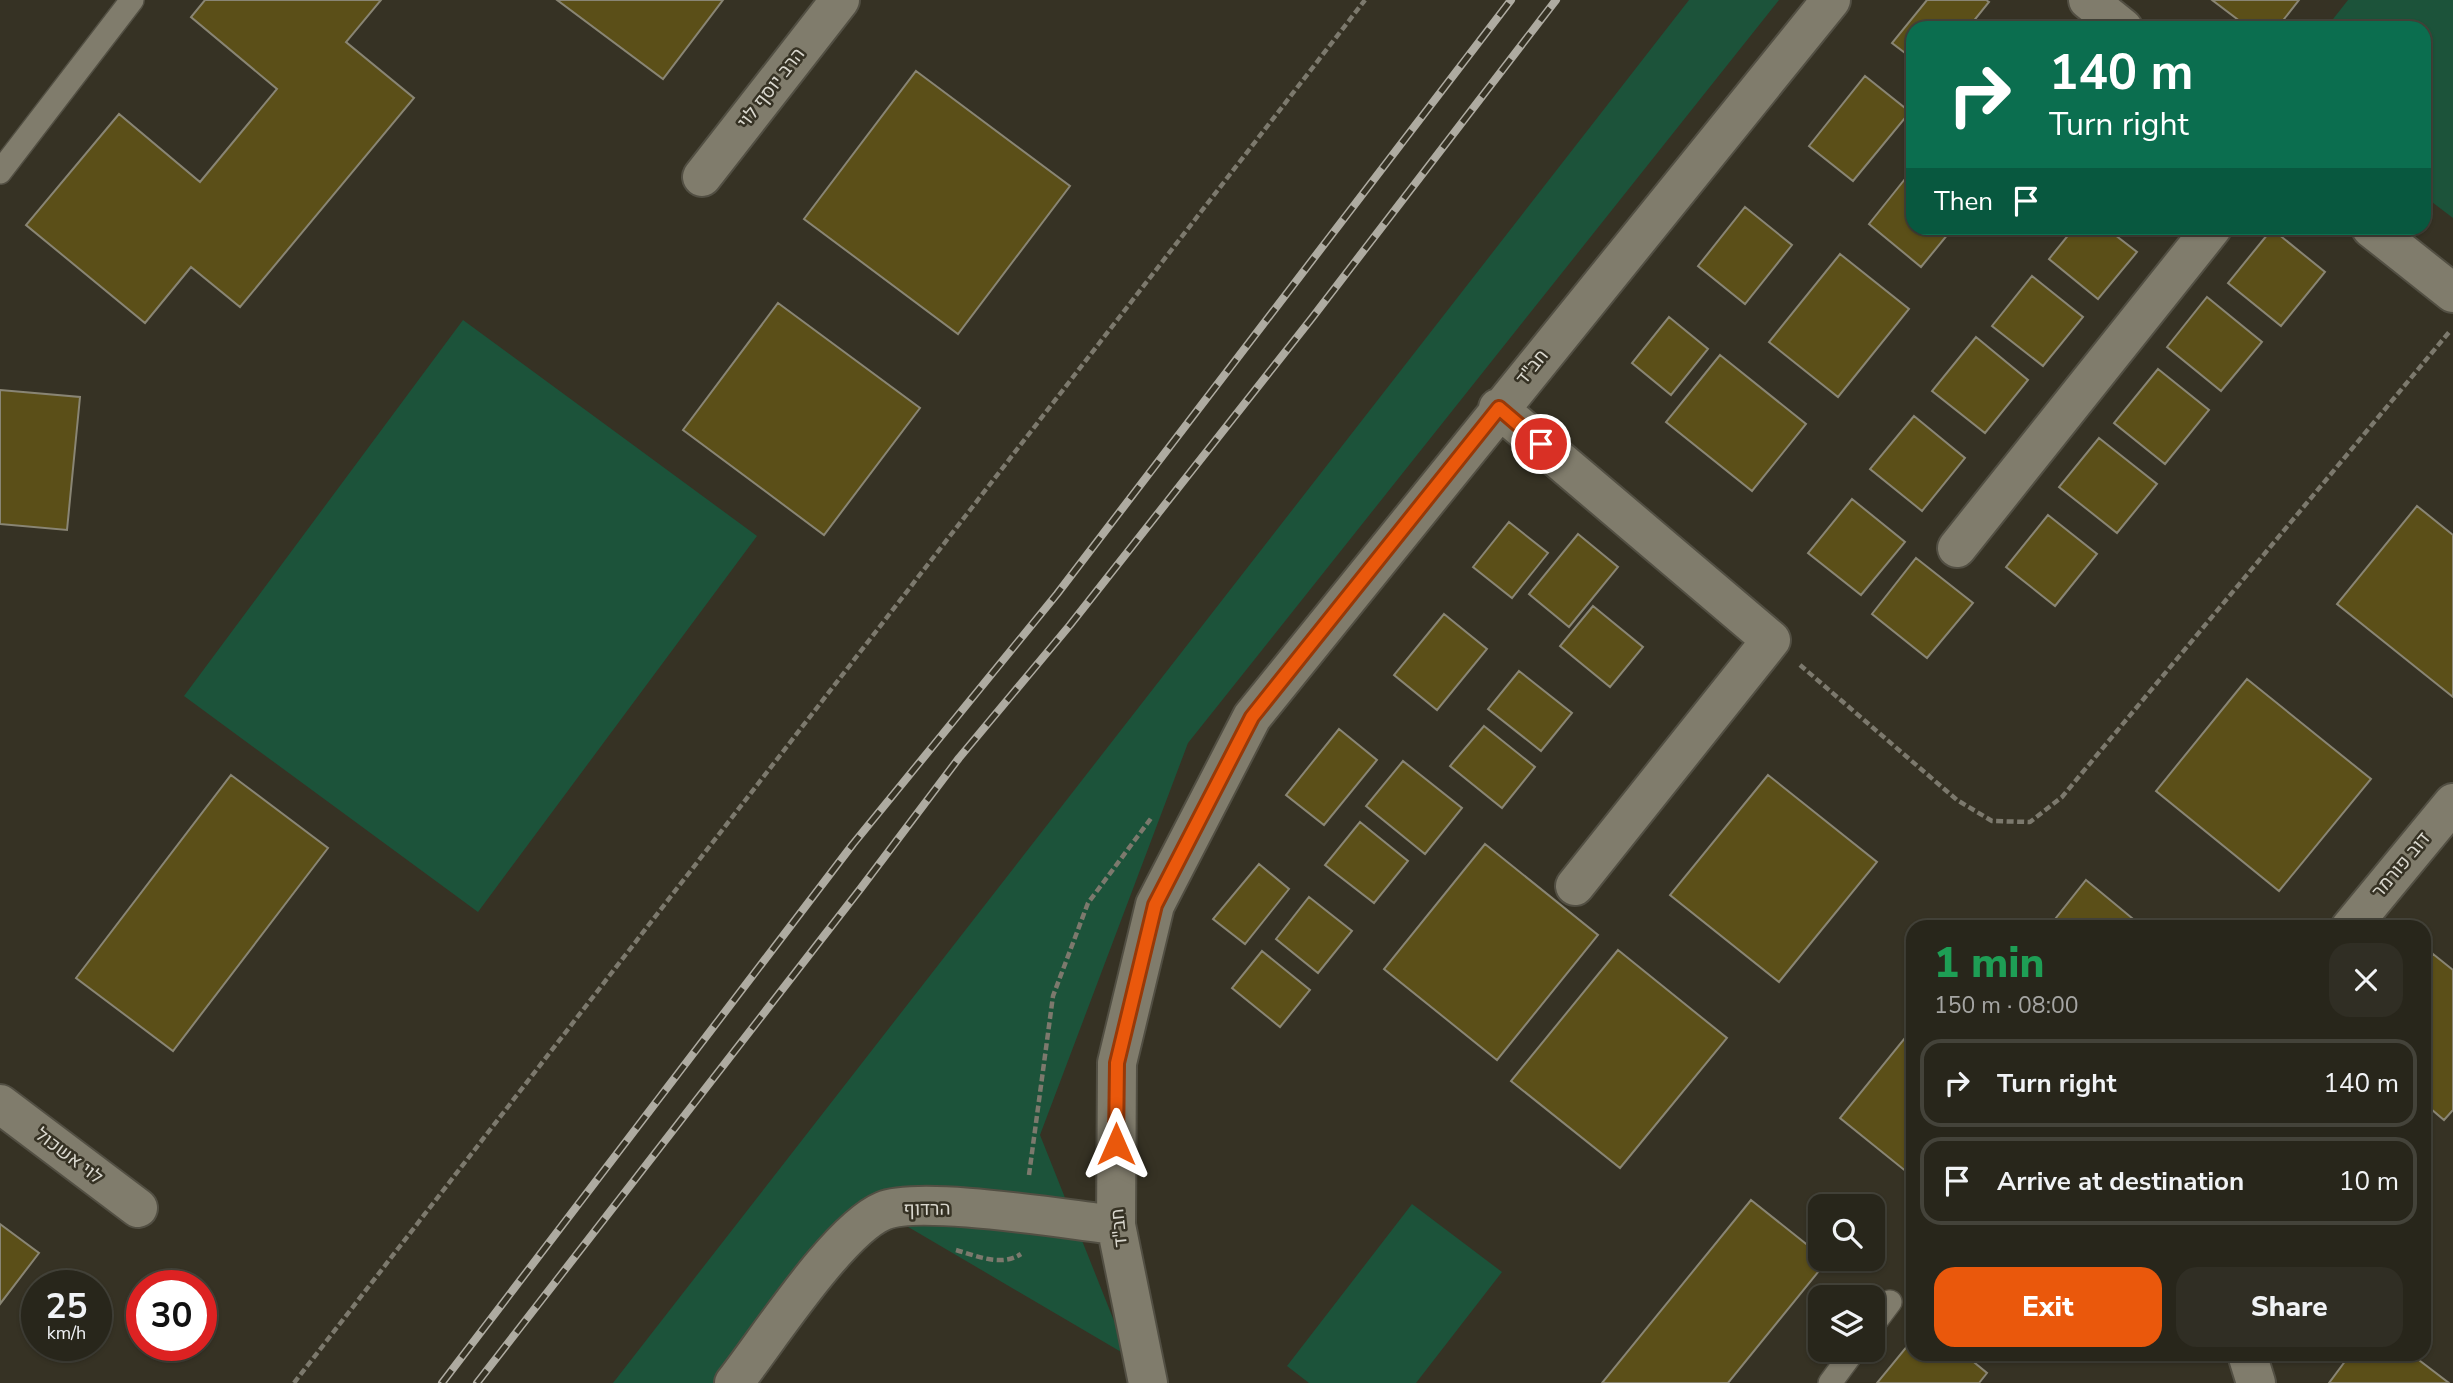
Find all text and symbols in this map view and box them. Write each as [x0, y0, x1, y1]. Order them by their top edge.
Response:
text: 140 m [2049, 39, 2193, 106]
street label: הרב יוסף לוי [731, 42, 811, 134]
icon: right [1934, 49, 2025, 140]
text: Turn right [2049, 103, 2189, 146]
icon: arrive [2007, 182, 2045, 220]
text: Then [1934, 184, 1993, 219]
street label: חב"ד [1510, 344, 1554, 390]
pin [1511, 414, 1571, 474]
icon: arrive [1522, 425, 1560, 463]
street label: דוב פורמר [2366, 826, 2436, 903]
text: 1 min [1934, 935, 2044, 992]
button: close [2329, 943, 2403, 1017]
text: 150 m · 08:00 [1934, 990, 2079, 1021]
icon: right [1938, 1064, 1976, 1102]
text: Turn right [1997, 1066, 2116, 1101]
text: 140 m [2323, 1066, 2399, 1101]
position arrow [1079, 1107, 1153, 1181]
street label: לוי אשכול [30, 1122, 108, 1190]
icon: arrive [1938, 1162, 1976, 1200]
text: Arrive at destination [1997, 1164, 2244, 1199]
text: 10 m [2339, 1164, 2399, 1199]
map controls [1808, 1194, 1885, 1362]
button: search [1808, 1194, 1885, 1271]
street label: הרדוף [903, 1196, 951, 1222]
street label: חב"ד [1104, 1207, 1134, 1249]
button: Exit [1934, 1267, 2162, 1347]
button: Share [2176, 1267, 2403, 1347]
speed limit sign: 30 [126, 1270, 217, 1361]
text: 25 [45, 1283, 88, 1330]
button: layers [1808, 1285, 1885, 1362]
text: km/h [47, 1321, 86, 1345]

